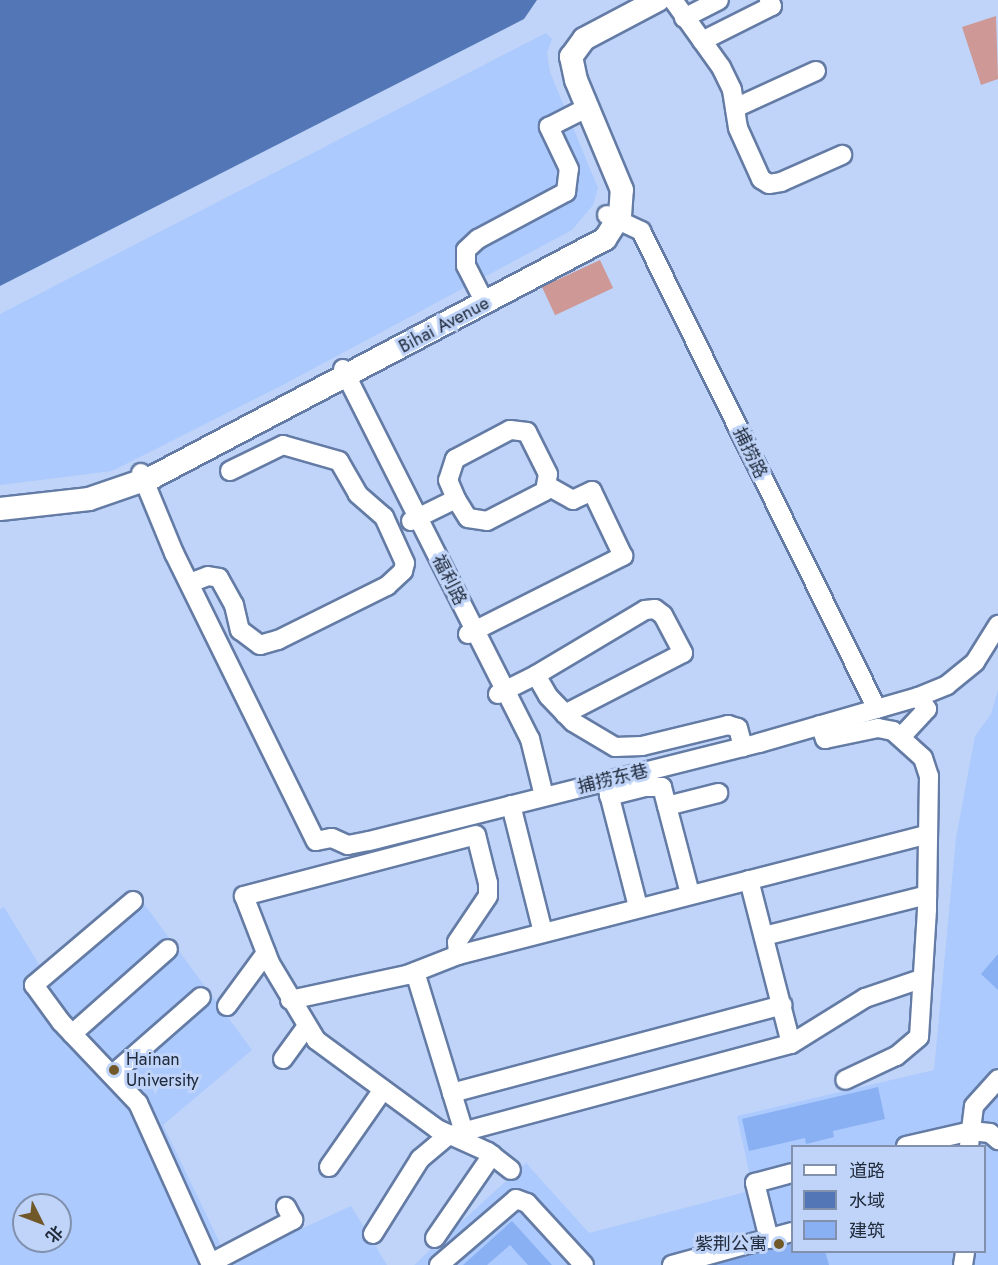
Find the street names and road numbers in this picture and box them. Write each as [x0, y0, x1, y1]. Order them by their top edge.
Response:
street label: Bihai Avenue [395, 292, 493, 358]
street label: 捕捞路 [728, 424, 772, 482]
street label: 福利路 [427, 551, 471, 609]
street label: 捕捞东巷 [575, 760, 651, 798]

